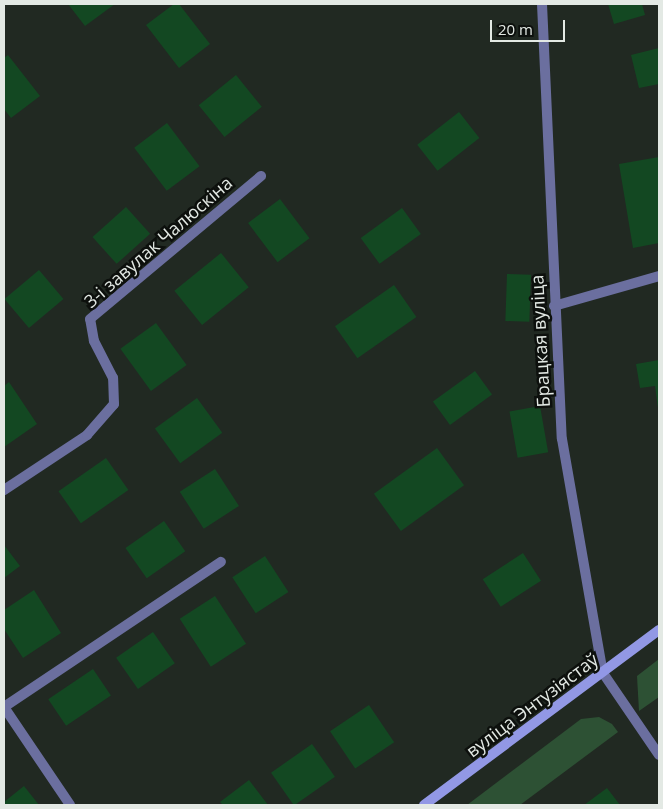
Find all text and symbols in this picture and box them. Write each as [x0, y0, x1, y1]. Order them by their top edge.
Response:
scale bar [493, 10, 568, 42]
text: 20 m [498, 19, 533, 39]
street label: 3-і завулак Чалюскіна [80, 172, 236, 312]
street label: Брацкая вуліца [526, 274, 554, 408]
street label: вуліца Энтузіястаў [462, 648, 602, 762]

